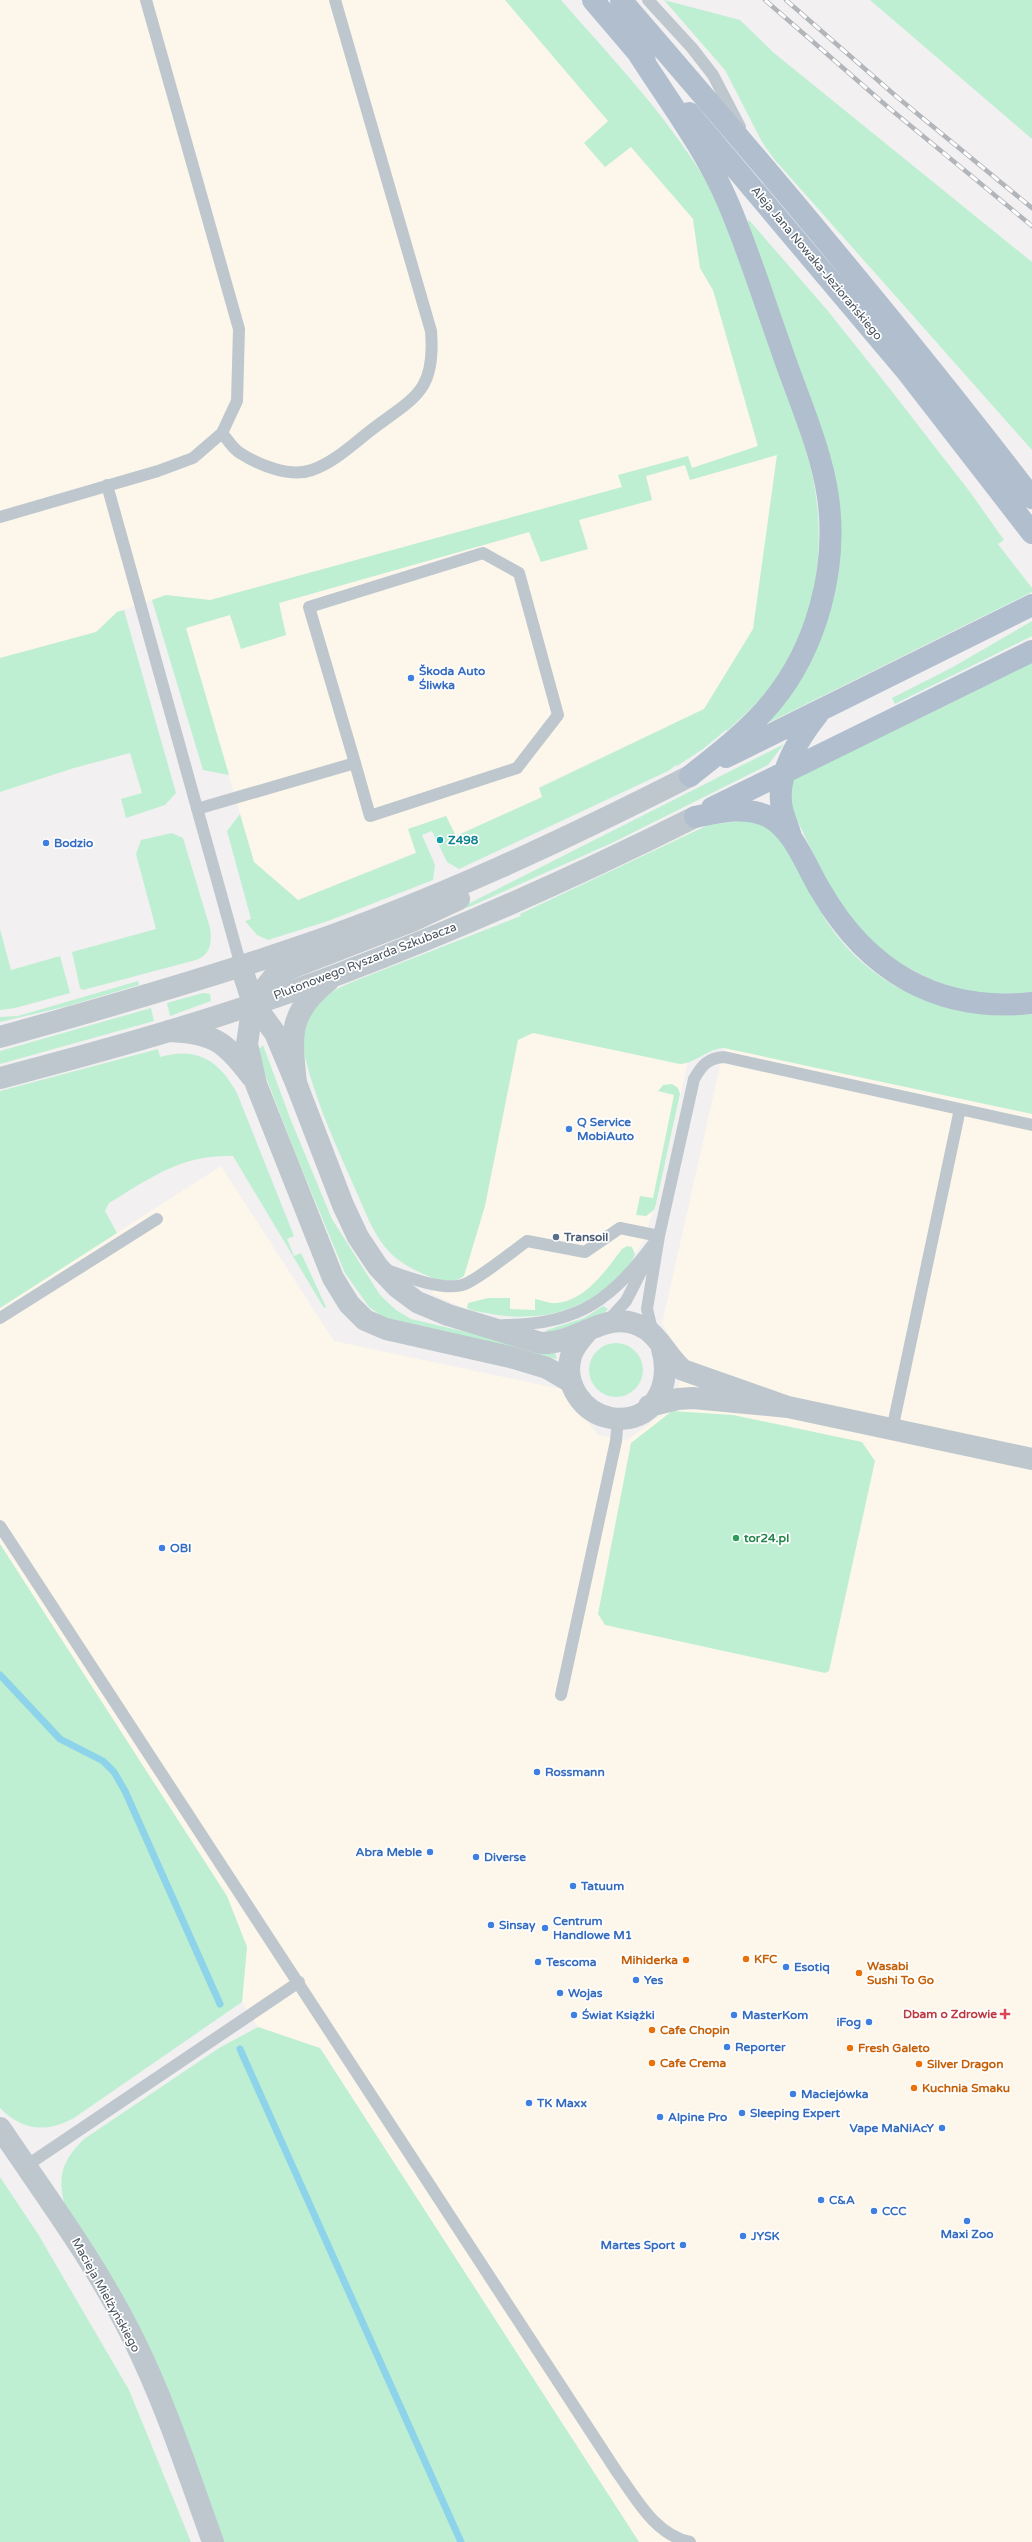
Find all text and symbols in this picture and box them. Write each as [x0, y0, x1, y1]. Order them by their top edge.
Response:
street label: Aleja Jana Nowaka-Jeziorańskiego [749, 183, 885, 343]
place label: Škoda Auto Śliwka [419, 664, 485, 692]
marker: Škoda Auto Śliwka [406, 673, 416, 683]
place label: Z498 [448, 833, 479, 847]
marker: Z498 [435, 835, 445, 845]
place label: Bodzio [54, 836, 93, 850]
marker: Bodzio [41, 838, 51, 848]
street label: Plutonowego Ryszarda Szkubacza [272, 920, 458, 1002]
place label: Q Service MobiAuto [577, 1115, 634, 1143]
marker: Q Service MobiAuto [564, 1124, 574, 1134]
place label: Transoil [563, 1230, 608, 1244]
marker: Transoil [551, 1232, 561, 1242]
place label: tor24.pl [743, 1531, 789, 1546]
marker: tor24.pl [731, 1533, 741, 1543]
place label: OBI [170, 1541, 191, 1555]
marker: OBI [157, 1543, 167, 1553]
place label: Rossmann [545, 1765, 605, 1779]
marker: Rossmann [532, 1767, 542, 1777]
place label: Abra Meble [356, 1845, 422, 1859]
marker: Abra Meble [425, 1847, 435, 1857]
place label: Diverse [484, 1850, 526, 1864]
marker: Diverse [471, 1852, 481, 1862]
place label: Tatuum [580, 1879, 624, 1893]
marker: Tatuum [568, 1881, 578, 1891]
place label: Centrum Handlowe M1 [553, 1914, 632, 1942]
place label: Sinsay [499, 1918, 536, 1933]
marker: Sinsay [486, 1920, 496, 1930]
marker: Centrum Handlowe M1 [540, 1923, 550, 1933]
place label: KFC [754, 1952, 778, 1966]
place label: Mihiderka [621, 1953, 678, 1967]
marker: KFC [741, 1954, 751, 1964]
place label: Tescoma [545, 1955, 597, 1969]
marker: Mihiderka [681, 1955, 691, 1965]
marker: Tescoma [533, 1957, 543, 1967]
place label: Wasabi Sushi To Go [867, 1959, 934, 1987]
place label: Esotiq [794, 1960, 830, 1975]
marker: Esotiq [781, 1962, 791, 1972]
marker: Wasabi Sushi To Go [854, 1968, 864, 1978]
place label: Yes [644, 1973, 664, 1987]
marker: Yes [631, 1975, 641, 1985]
place label: Wojas [568, 1986, 603, 2001]
marker: Wojas [555, 1988, 565, 1998]
place label: Dbam o Zdrowie [903, 2007, 997, 2021]
place label: Świat Książki [582, 2008, 655, 2022]
place label: MasterKom [742, 2008, 808, 2022]
marker: Dbam o Zdrowie [1000, 2009, 1010, 2019]
marker: Świat Książki [569, 2010, 579, 2020]
marker: MasterKom [729, 2010, 739, 2020]
place label: iFog [836, 2015, 861, 2030]
marker: iFog [864, 2017, 874, 2027]
place label: Cafe Chopin [660, 2023, 730, 2038]
marker: Cafe Chopin [647, 2025, 657, 2035]
place label: Reporter [735, 2040, 786, 2055]
place label: Fresh Galeto [858, 2041, 930, 2055]
marker: Reporter [722, 2042, 732, 2052]
marker: Fresh Galeto [845, 2043, 855, 2053]
place label: Cafe Crema [660, 2056, 727, 2070]
place label: Silver Dragon [927, 2057, 1003, 2072]
marker: Cafe Crema [647, 2058, 657, 2068]
marker: Silver Dragon [914, 2059, 924, 2069]
place label: Kuchnia Smaku [922, 2081, 1010, 2095]
marker: Kuchnia Smaku [909, 2083, 919, 2093]
place label: Maciejówka [801, 2087, 869, 2102]
marker: Maciejówka [788, 2089, 798, 2099]
place label: TK Maxx [536, 2096, 587, 2110]
marker: TK Maxx [524, 2098, 534, 2108]
place label: Sleeping Expert [750, 2106, 841, 2121]
marker: Sleeping Expert [737, 2108, 747, 2118]
place label: Alpine Pro [668, 2110, 727, 2125]
marker: Alpine Pro [655, 2112, 665, 2122]
place label: Vape MaNiAcY [849, 2121, 934, 2136]
marker: Vape MaNiAcY [937, 2123, 947, 2133]
place label: C&A [829, 2193, 855, 2207]
marker: C&A [816, 2195, 826, 2205]
place label: CCC [882, 2204, 907, 2218]
marker: CCC [869, 2206, 879, 2216]
marker: Maxi Zoo [962, 2216, 972, 2226]
place label: Maxi Zoo [940, 2227, 994, 2241]
place label: JYSK [750, 2229, 780, 2243]
marker: JYSK [738, 2231, 748, 2241]
street label: Macieja Mielżyńskiego [69, 2235, 143, 2355]
place label: Martes Sport [601, 2238, 675, 2253]
marker: Martes Sport [678, 2240, 688, 2250]

